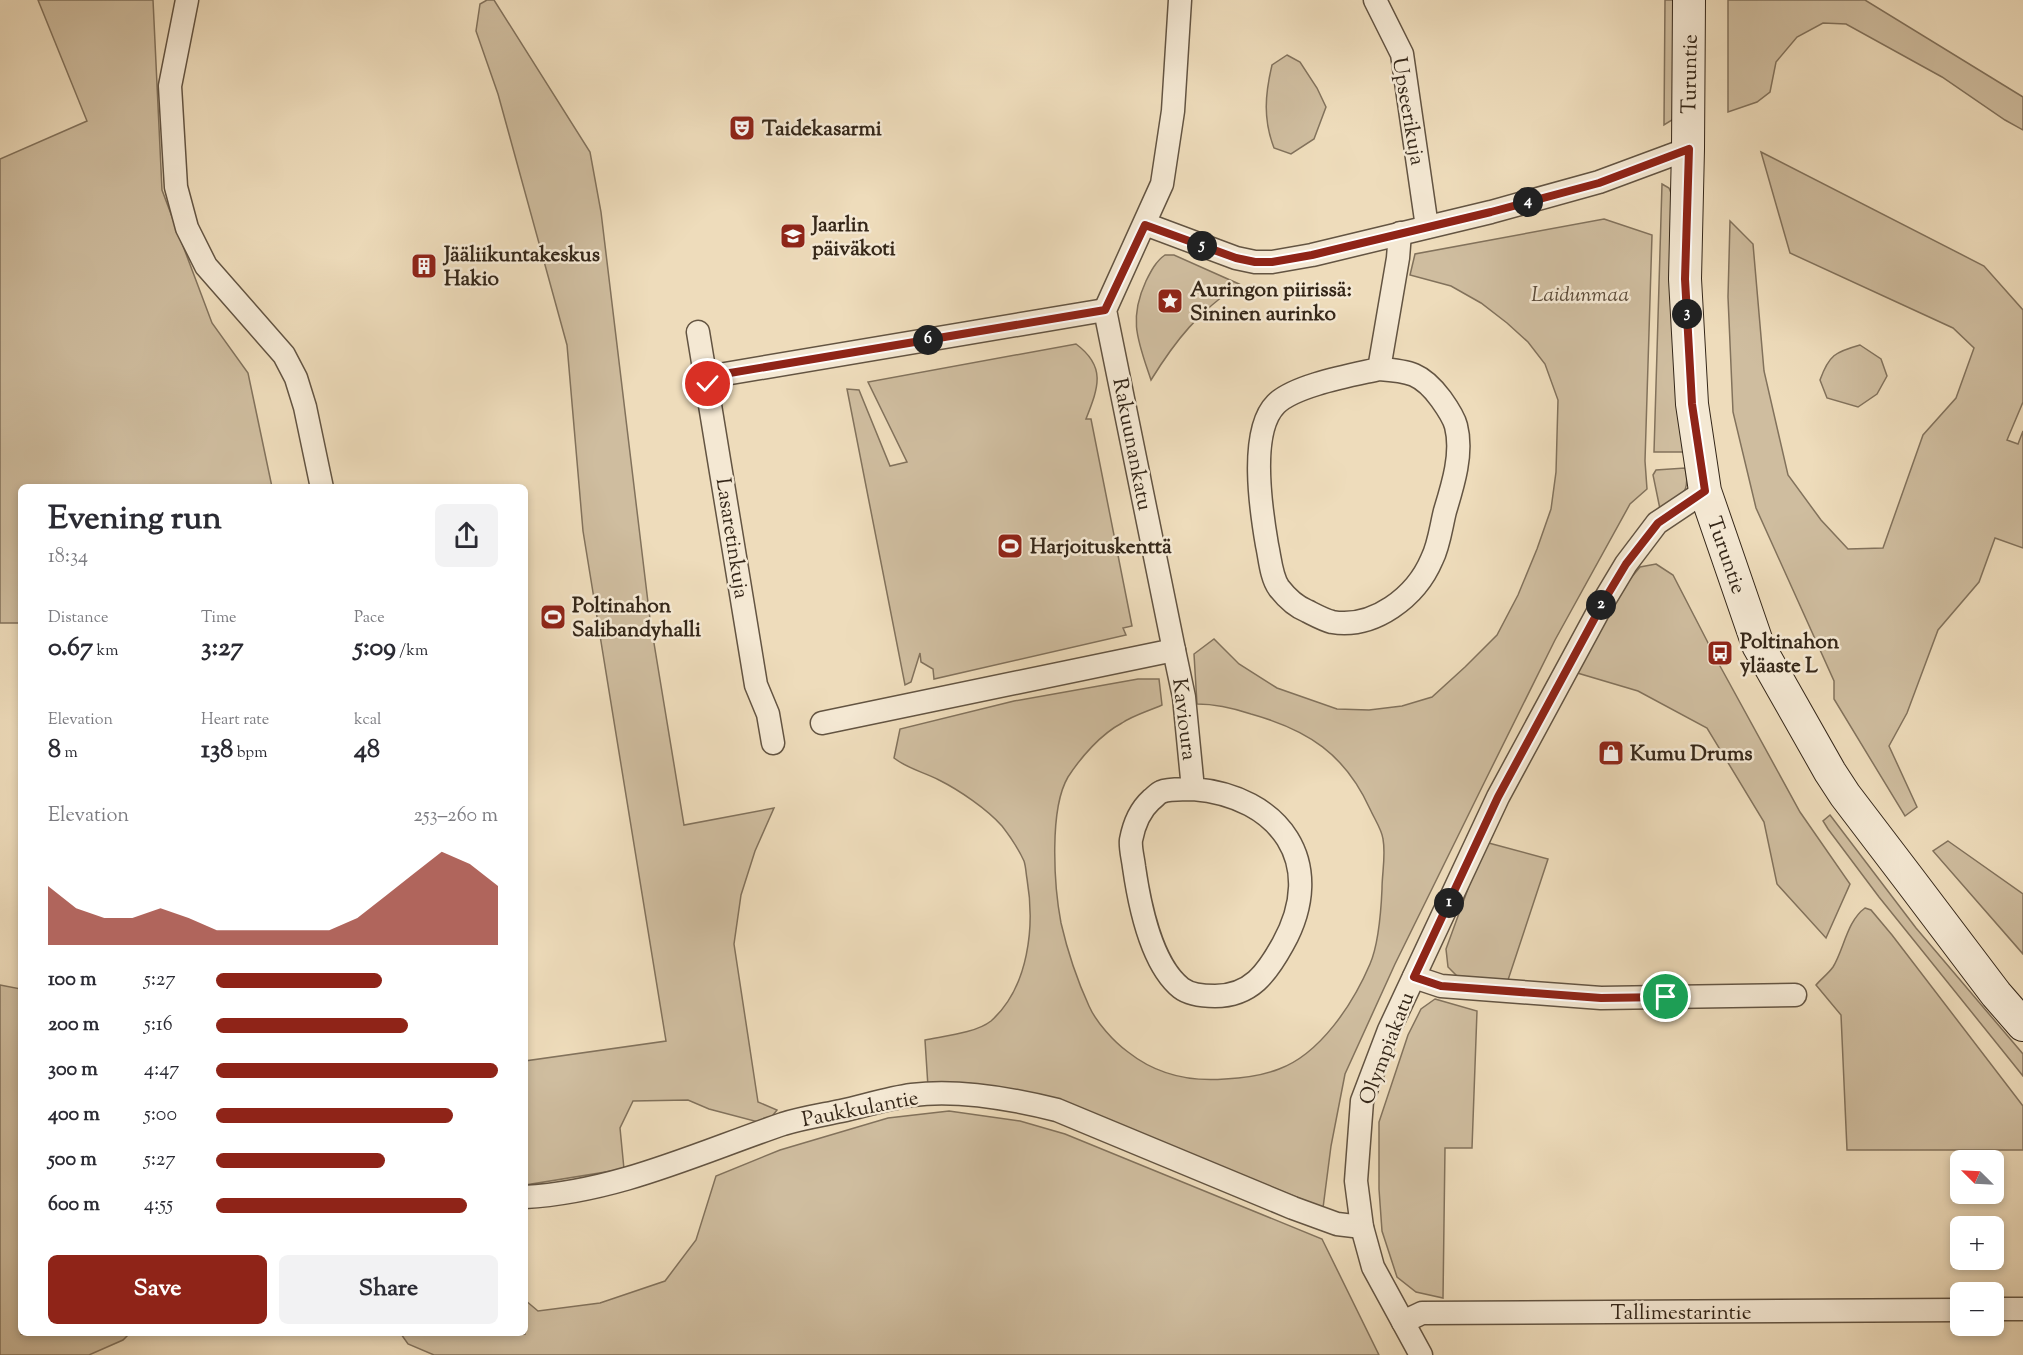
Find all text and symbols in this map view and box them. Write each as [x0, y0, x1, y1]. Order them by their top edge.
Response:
street label: Turuntie [1675, 34, 1707, 114]
street label: Upseerikuja [1383, 55, 1431, 168]
theatre icon: Taidekasarmi [727, 113, 757, 143]
place label: Taidekasarmi [762, 115, 882, 145]
pin: 4 [1513, 187, 1543, 217]
text: 4 [1524, 190, 1532, 213]
place label: Jaarlin päiväkoti [810, 211, 895, 265]
school or university icon: Jaarlin päiväkoti [778, 221, 808, 251]
pin: 5 [1187, 231, 1217, 261]
text: 5 [1199, 234, 1205, 257]
place label: Jääliikuntakeskus Hakio [442, 241, 600, 295]
building icon: Jääliikuntakeskus Hakio [409, 251, 439, 281]
place label: Auringon piirissä: Sininen aurinko [1190, 276, 1352, 330]
park label: Laidunmaa [1531, 281, 1629, 311]
place icon: Auringon piirissä: Sininen aurinko [1155, 286, 1185, 316]
pin: 3 [1672, 299, 1702, 329]
text: 3 [1684, 302, 1690, 325]
pin: 6 [913, 325, 943, 355]
text: 6 [924, 328, 932, 351]
pin [682, 358, 733, 409]
icon: check [691, 367, 724, 400]
street label: Rakuunankatu [1103, 375, 1159, 513]
street label: Lasaretinkuja [707, 476, 755, 601]
text: Evening run [48, 496, 222, 544]
button: share [435, 504, 498, 567]
street label: Turuntie [1698, 513, 1752, 598]
sports icon: Harjoituskenttä [995, 531, 1025, 561]
place label: Harjoituskenttä [1030, 533, 1172, 563]
text: 18:34 [48, 543, 88, 572]
pin: 2 [1586, 590, 1616, 620]
place label: Poltinahon Salibandyhalli [572, 592, 701, 646]
text: 2 [1597, 593, 1605, 616]
sports icon: Poltinahon Salibandyhalli [538, 602, 568, 632]
text: Distance [48, 607, 108, 630]
text: Time [201, 607, 237, 630]
text: Pace [354, 607, 385, 630]
place label: Poltinahon yläaste L [1740, 628, 1840, 682]
text: 0.67 [48, 630, 93, 667]
text: 3:27 [201, 630, 243, 667]
text: 5:09 [354, 630, 396, 667]
bus stop icon: Poltinahon yläaste L [1705, 638, 1735, 668]
text: km [93, 640, 118, 663]
text: /km [396, 640, 428, 663]
street label: Kavioura [1163, 676, 1203, 762]
text: Elevation [48, 709, 113, 732]
text: Heart rate [201, 709, 269, 732]
text: kcal [354, 709, 382, 732]
text: 8 [48, 732, 61, 769]
text: 138 [201, 732, 233, 769]
text: 48 [354, 732, 380, 769]
shop icon: Kumu Drums [1596, 738, 1626, 768]
place label: Kumu Drums [1630, 740, 1753, 770]
text: m [61, 742, 78, 765]
text: bpm [233, 742, 267, 765]
text: Elevation [48, 802, 129, 831]
text: 253–260 m [413, 802, 498, 831]
pin: 1 [1434, 888, 1464, 918]
text: 1 [1446, 891, 1452, 914]
text: 100 m [48, 966, 97, 995]
text: 5:27 [144, 966, 175, 995]
pin [1640, 971, 1691, 1022]
icon: arrive [1649, 980, 1682, 1013]
street label: Olympiakatu [1353, 988, 1423, 1109]
text: 200 m [48, 1011, 99, 1040]
text: 5:16 [144, 1011, 173, 1040]
text: 300 m [48, 1056, 98, 1085]
text: 4:47 [144, 1056, 179, 1085]
street label: Paukkulantie [800, 1084, 921, 1136]
text: 400 m [48, 1101, 100, 1130]
text: 5:00 [144, 1101, 177, 1130]
text: 500 m [48, 1146, 97, 1175]
text: 5:27 [144, 1146, 175, 1175]
north arrow [1950, 1150, 2004, 1204]
map controls [1950, 1150, 2004, 1336]
text: 600 m [48, 1191, 100, 1220]
text: 4:55 [144, 1191, 173, 1220]
button: + [1950, 1216, 2004, 1270]
button: Save [48, 1255, 267, 1324]
button: Share [279, 1255, 498, 1324]
button: − [1950, 1282, 2004, 1336]
street label: Tallimestarintie [1611, 1299, 1751, 1329]

